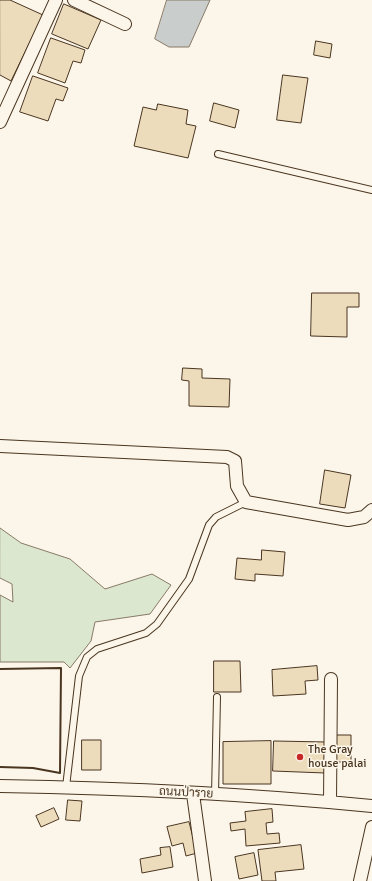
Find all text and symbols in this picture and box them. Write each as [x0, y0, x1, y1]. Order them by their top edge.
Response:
place label: The Gray house palai [308, 743, 367, 771]
marker: The Gray house palai [295, 752, 305, 762]
street label: ถนนป่าราย [158, 784, 214, 802]

